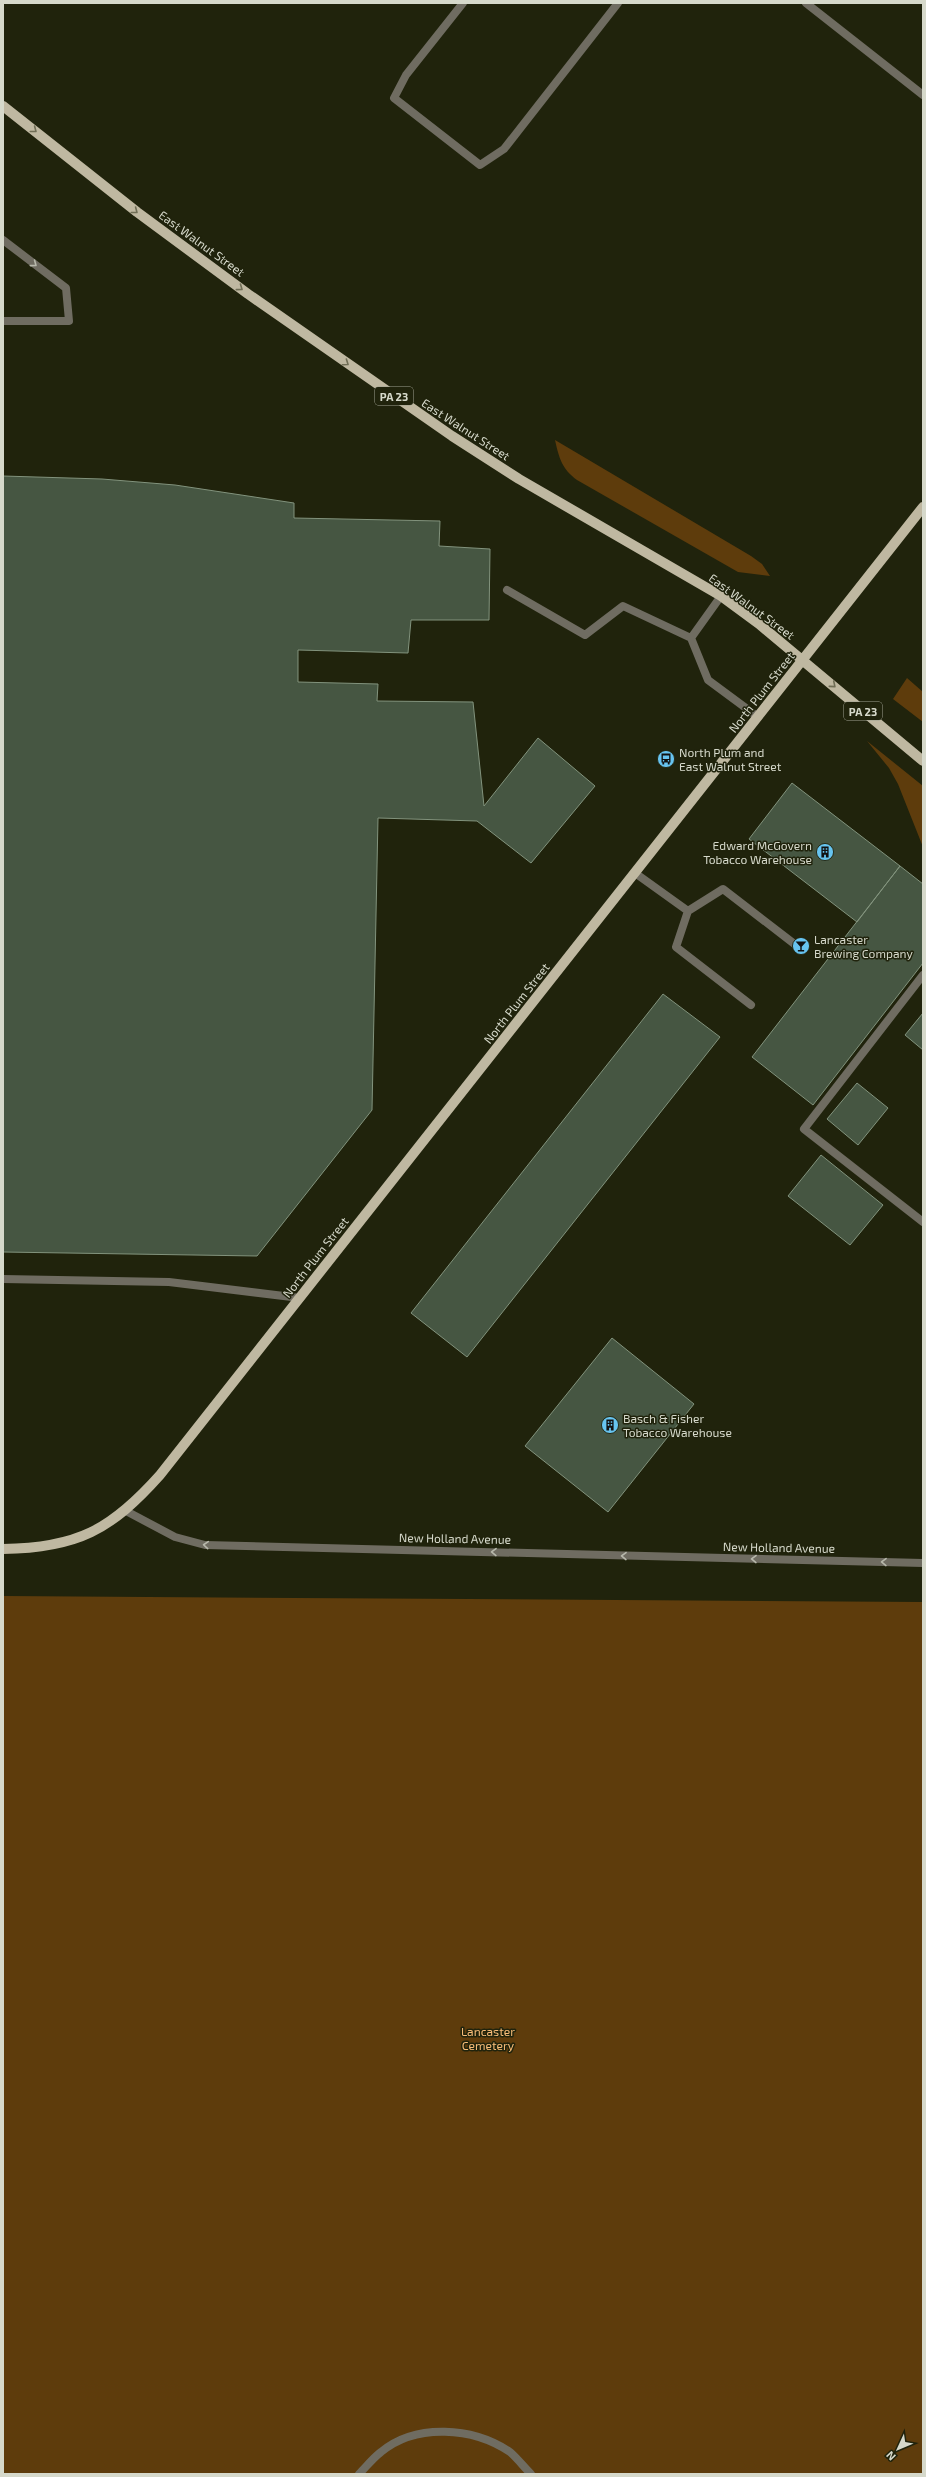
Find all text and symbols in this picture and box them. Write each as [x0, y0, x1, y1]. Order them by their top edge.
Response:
one-way arrow [29, 125, 36, 132]
one-way arrow [131, 206, 138, 213]
street label: East Walnut Street [157, 207, 248, 279]
one-way arrow [30, 259, 37, 266]
one-way arrow [236, 283, 243, 290]
one-way arrow [342, 358, 349, 366]
road number: PA 23 [375, 387, 413, 405]
street label: East Walnut Street [419, 395, 513, 463]
street label: East Walnut Street [707, 570, 798, 642]
street label: North Plum Street [725, 649, 797, 735]
one-way arrow [828, 681, 835, 688]
road number: PA 23 [844, 702, 882, 720]
place label: North Plum and East Walnut Street [679, 745, 782, 773]
bus stop icon: North Plum and East Walnut Street [656, 749, 676, 769]
place label: Edward McGovern Tobacco Warehouse [703, 838, 812, 866]
building icon: Edward McGovern Tobacco Warehouse [815, 842, 835, 862]
place label: Lancaster Brewing Company [814, 932, 913, 960]
bar icon: Lancaster Brewing Company [791, 936, 811, 956]
street label: North Plum Street [480, 960, 552, 1046]
street label: North Plum Street [279, 1214, 351, 1300]
place label: Basch & Fisher Tobacco Warehouse [623, 1411, 732, 1439]
building icon: Basch & Fisher Tobacco Warehouse [600, 1415, 620, 1435]
street label: New Holland Avenue [399, 1530, 511, 1546]
street label: New Holland Avenue [723, 1539, 835, 1555]
one-way arrow [203, 1540, 209, 1549]
one-way arrow [491, 1548, 497, 1556]
one-way arrow [621, 1551, 627, 1560]
one-way arrow [751, 1555, 757, 1563]
one-way arrow [881, 1558, 887, 1567]
park label: Lancaster Cemetery [461, 2024, 515, 2052]
north arrow [878, 2429, 918, 2469]
text: N [883, 2449, 898, 2464]

